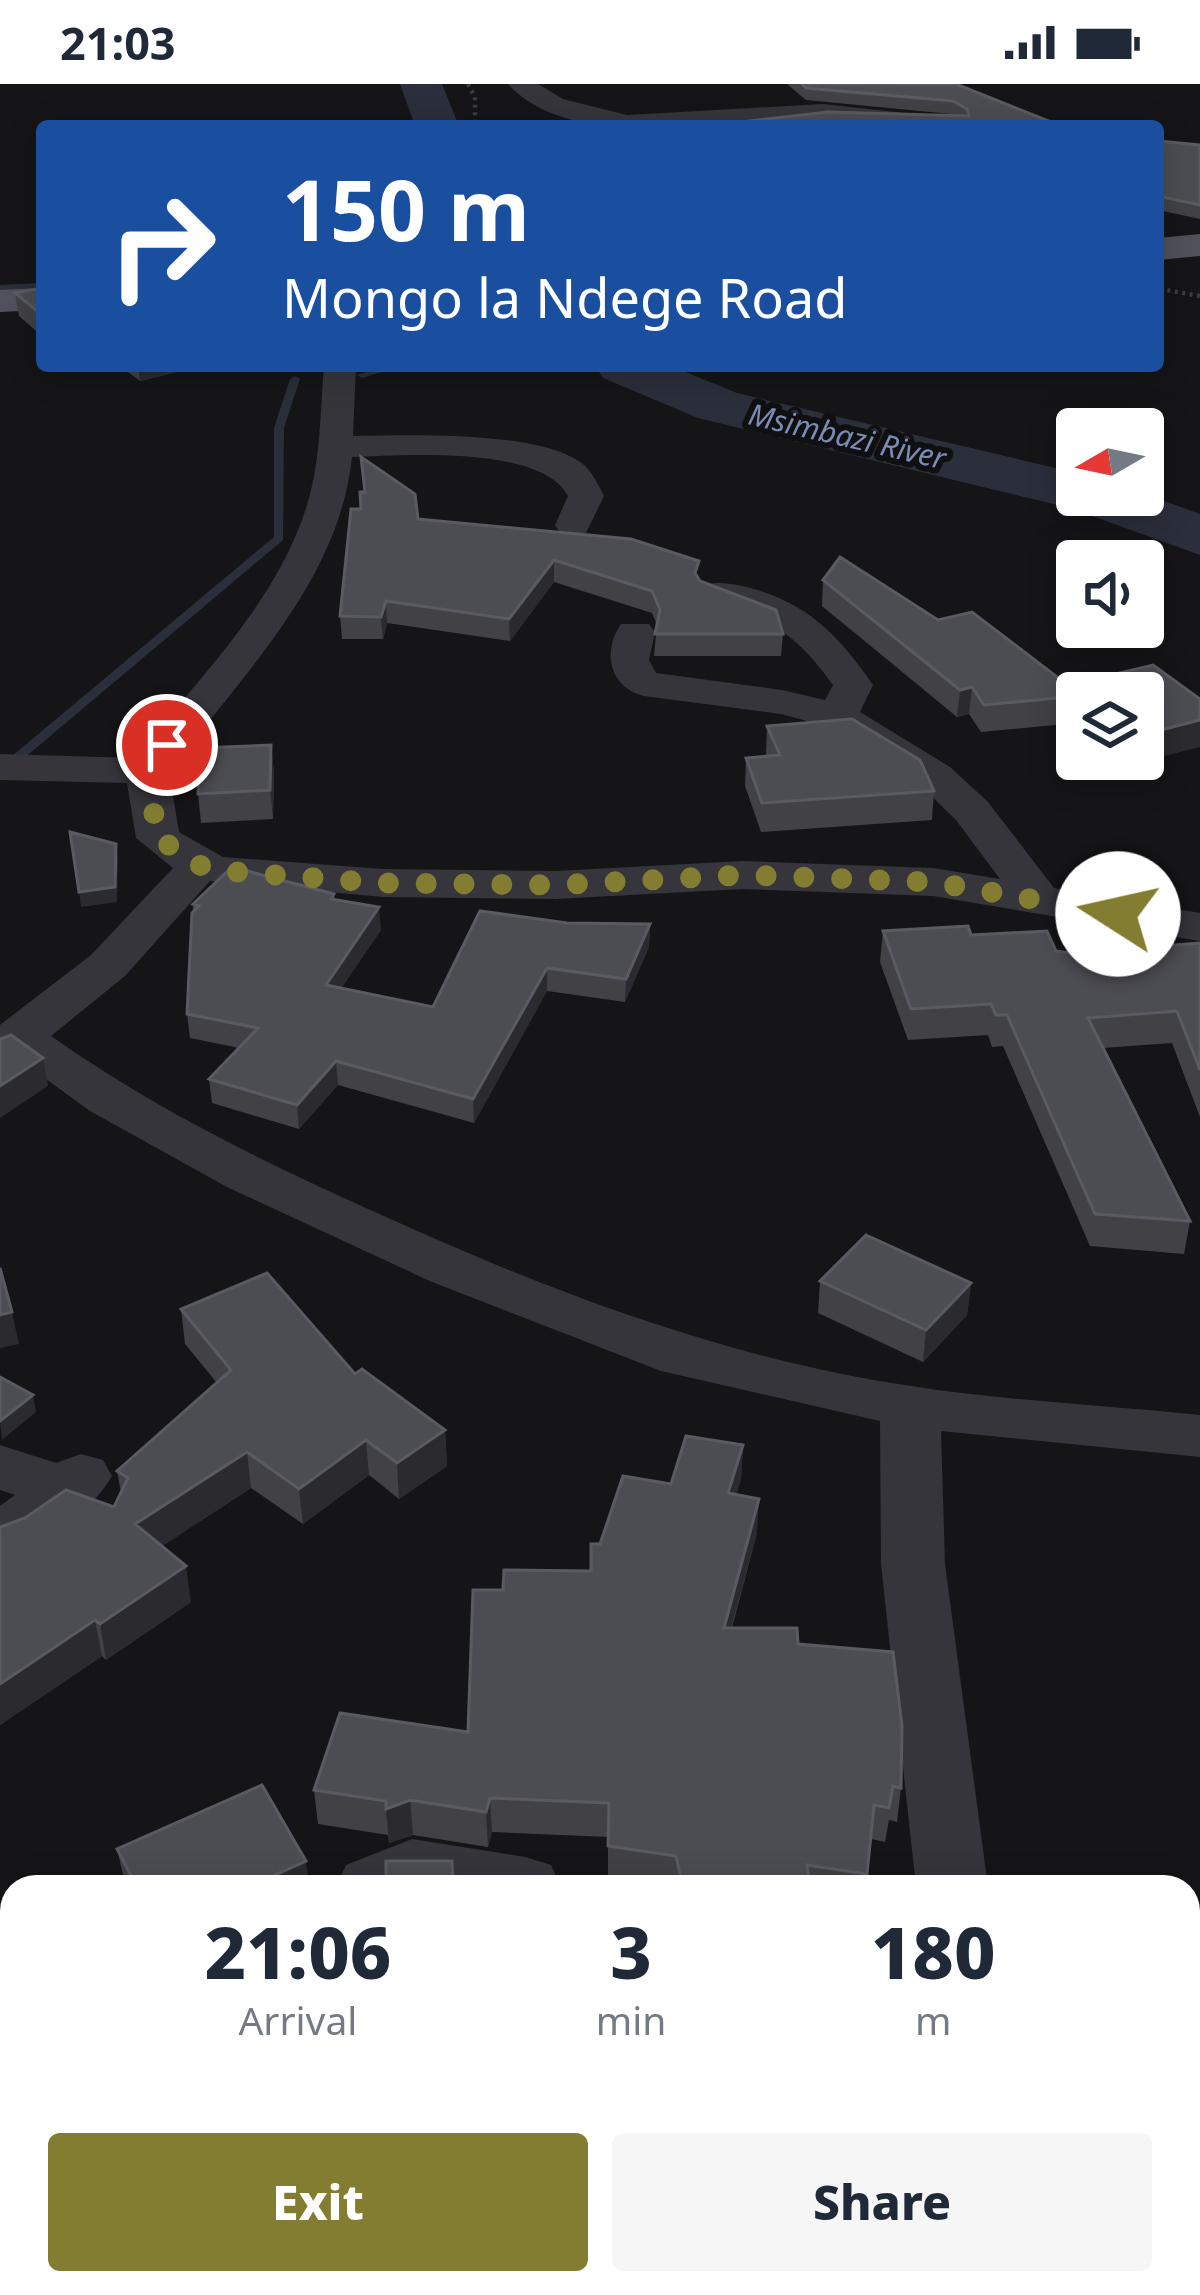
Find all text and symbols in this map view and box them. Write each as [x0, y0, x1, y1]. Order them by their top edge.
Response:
text: 21:03 [60, 12, 176, 73]
text: 150 m [282, 151, 530, 266]
icon: right [84, 168, 240, 324]
text: Mongo la Ndege Road [282, 260, 847, 334]
water label: Msimbazi River [745, 393, 951, 478]
north arrow [1056, 408, 1164, 516]
map controls [1056, 408, 1164, 780]
button: sound [1056, 540, 1164, 648]
button: layers [1056, 672, 1164, 780]
pin [116, 694, 218, 796]
icon: arrive [134, 712, 200, 778]
position arrow [1055, 851, 1181, 977]
text: 21:06 [204, 1902, 391, 2000]
text: 3 [610, 1902, 652, 2000]
text: 180 [871, 1902, 996, 2000]
text: Arrival [238, 1993, 357, 2046]
text: min [596, 1993, 666, 2046]
text: m [915, 1993, 951, 2046]
button: Exit [48, 2133, 588, 2271]
button: Share [612, 2133, 1152, 2271]

